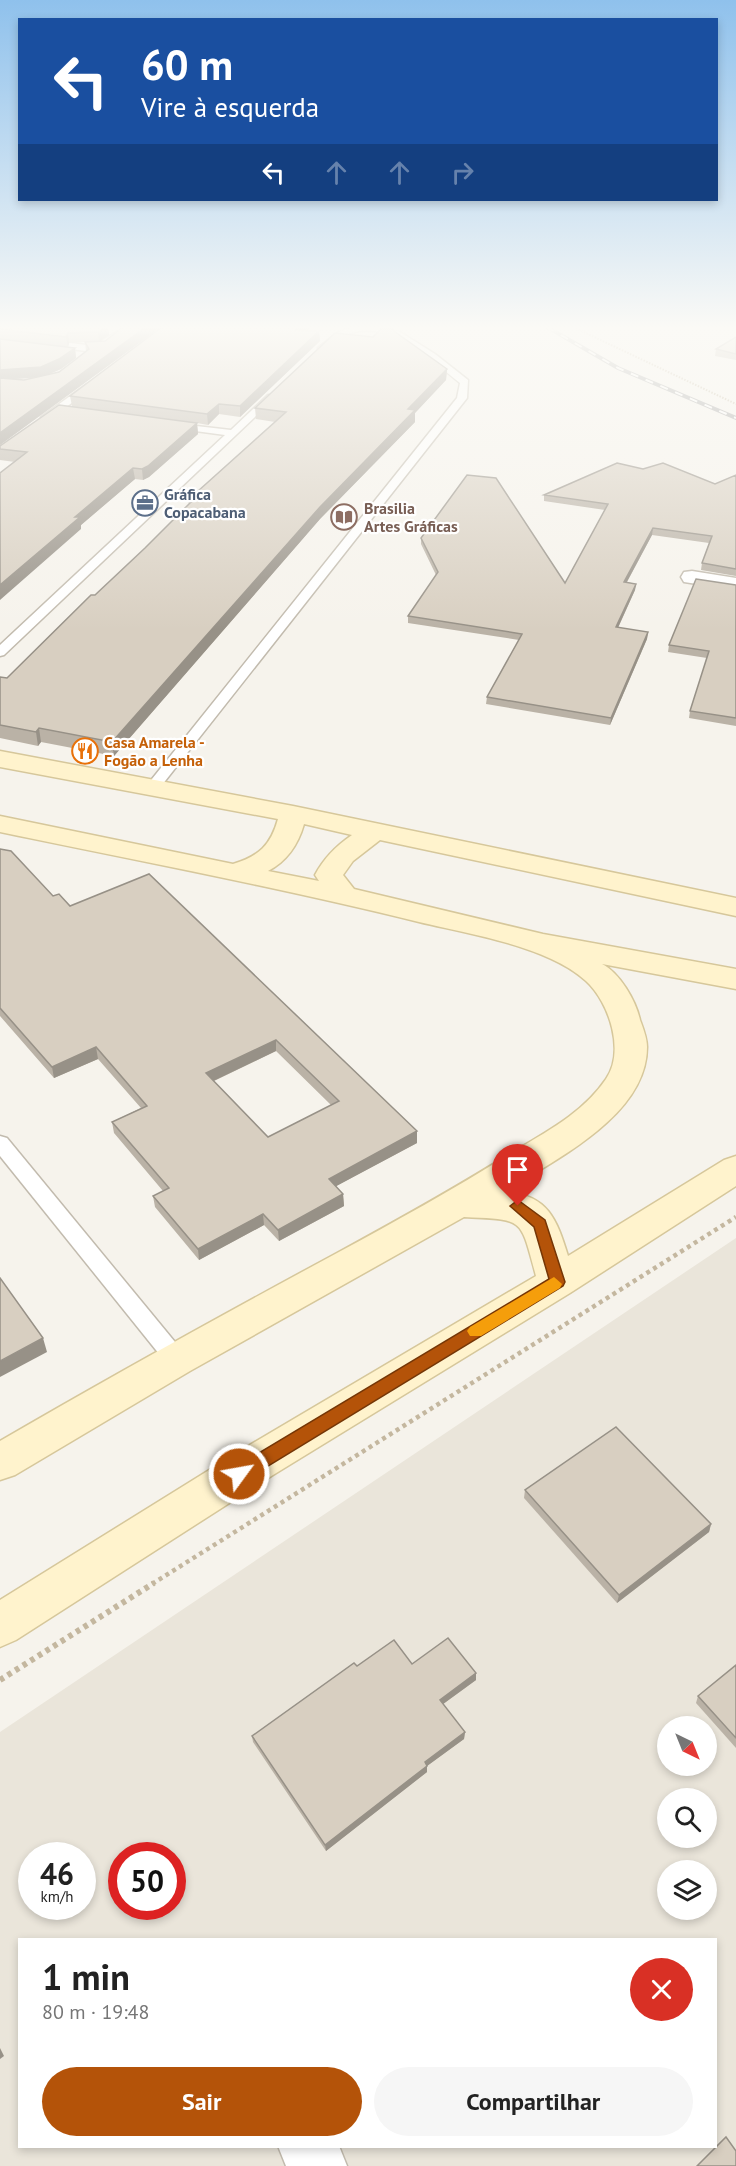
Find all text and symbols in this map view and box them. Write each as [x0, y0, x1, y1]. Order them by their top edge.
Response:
text: 60 m [141, 37, 233, 92]
icon: left [42, 42, 120, 120]
text: Vire à esquerda [141, 90, 319, 124]
icon: left [257, 156, 290, 189]
icon: ahead [320, 156, 353, 189]
icon: ahead [383, 156, 416, 189]
icon: right [446, 156, 479, 189]
place label: Gráfica Copacabana [164, 484, 246, 522]
office icon: Gráfica Copacabana [130, 488, 160, 518]
place label: Brasilia Artes Gráficas [364, 498, 458, 536]
library icon: Brasilia Artes Gráficas [329, 502, 359, 532]
place label: Casa Amarela - Fogão a Lenha [104, 732, 205, 770]
restaurant icon: Casa Amarela - Fogão a Lenha [70, 736, 100, 766]
pin [492, 1144, 543, 1206]
icon: arrive [501, 1153, 534, 1186]
position arrow [207, 1442, 271, 1506]
north arrow [657, 1716, 717, 1776]
map controls [657, 1716, 717, 1920]
button: search [657, 1788, 717, 1848]
speed limit sign: 50 [108, 1842, 186, 1920]
text: 46 [40, 1854, 74, 1893]
button: layers [657, 1860, 717, 1920]
text: km/h [41, 1887, 73, 1906]
text: 1 min [42, 1953, 130, 2000]
button: close [630, 1958, 693, 2021]
text: 80 m · 19:48 [42, 1999, 149, 2025]
button: Sair [42, 2067, 362, 2136]
button: Compartilhar [374, 2067, 693, 2136]

